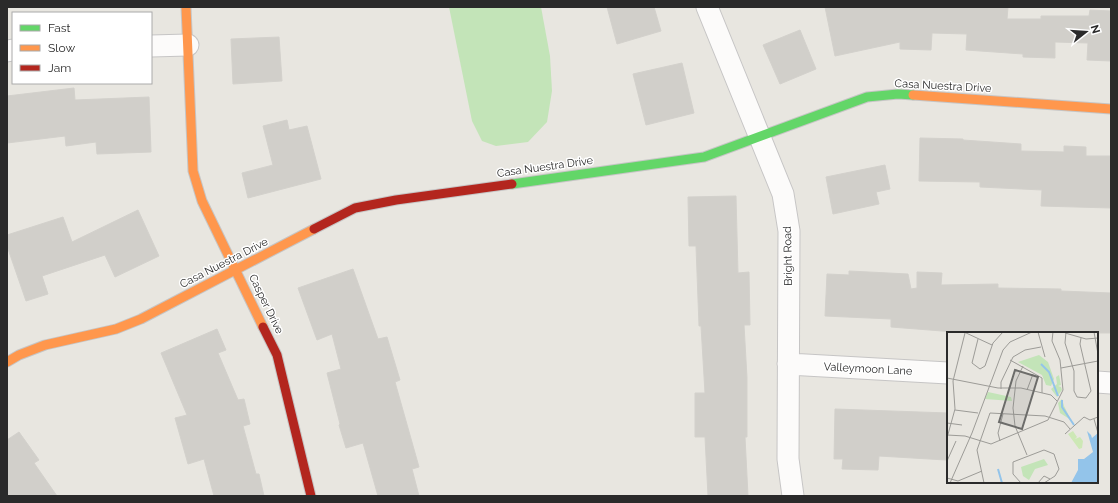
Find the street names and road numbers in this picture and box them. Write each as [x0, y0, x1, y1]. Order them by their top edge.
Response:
street label: Casa Nuestra Drive [894, 77, 992, 95]
street label: Casa Nuestra Drive [496, 154, 594, 180]
street label: Bright Road [781, 226, 795, 286]
street label: Casa Nuestra Drive [178, 235, 271, 291]
street label: Casper Drive [246, 272, 286, 336]
street label: Valleymoon Lane [823, 360, 913, 378]

